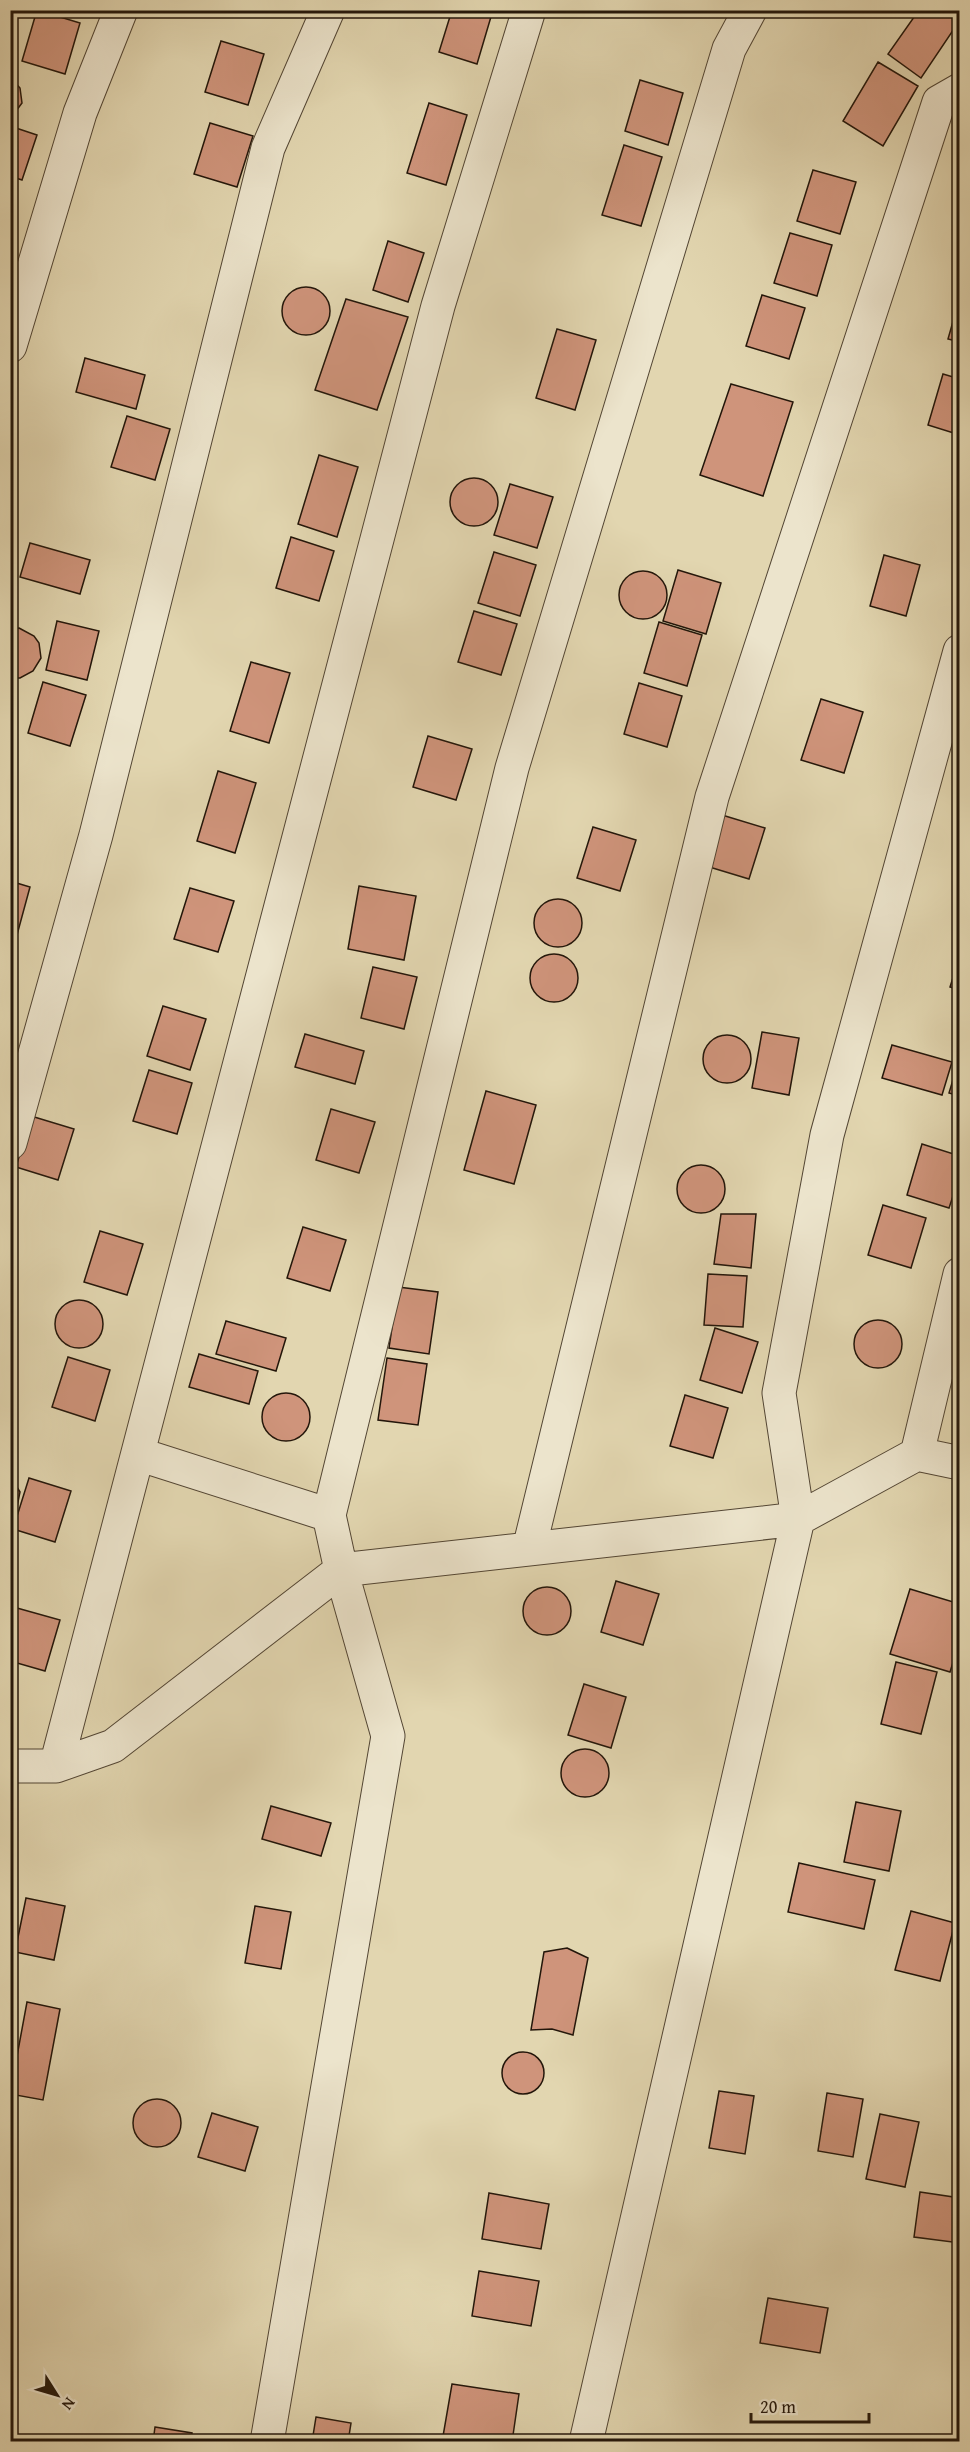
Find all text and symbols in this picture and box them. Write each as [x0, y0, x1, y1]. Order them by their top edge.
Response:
north arrow [27, 2365, 87, 2425]
scale bar [751, 2386, 870, 2424]
text: N [56, 2393, 82, 2416]
text: 20 m [760, 2393, 796, 2420]

